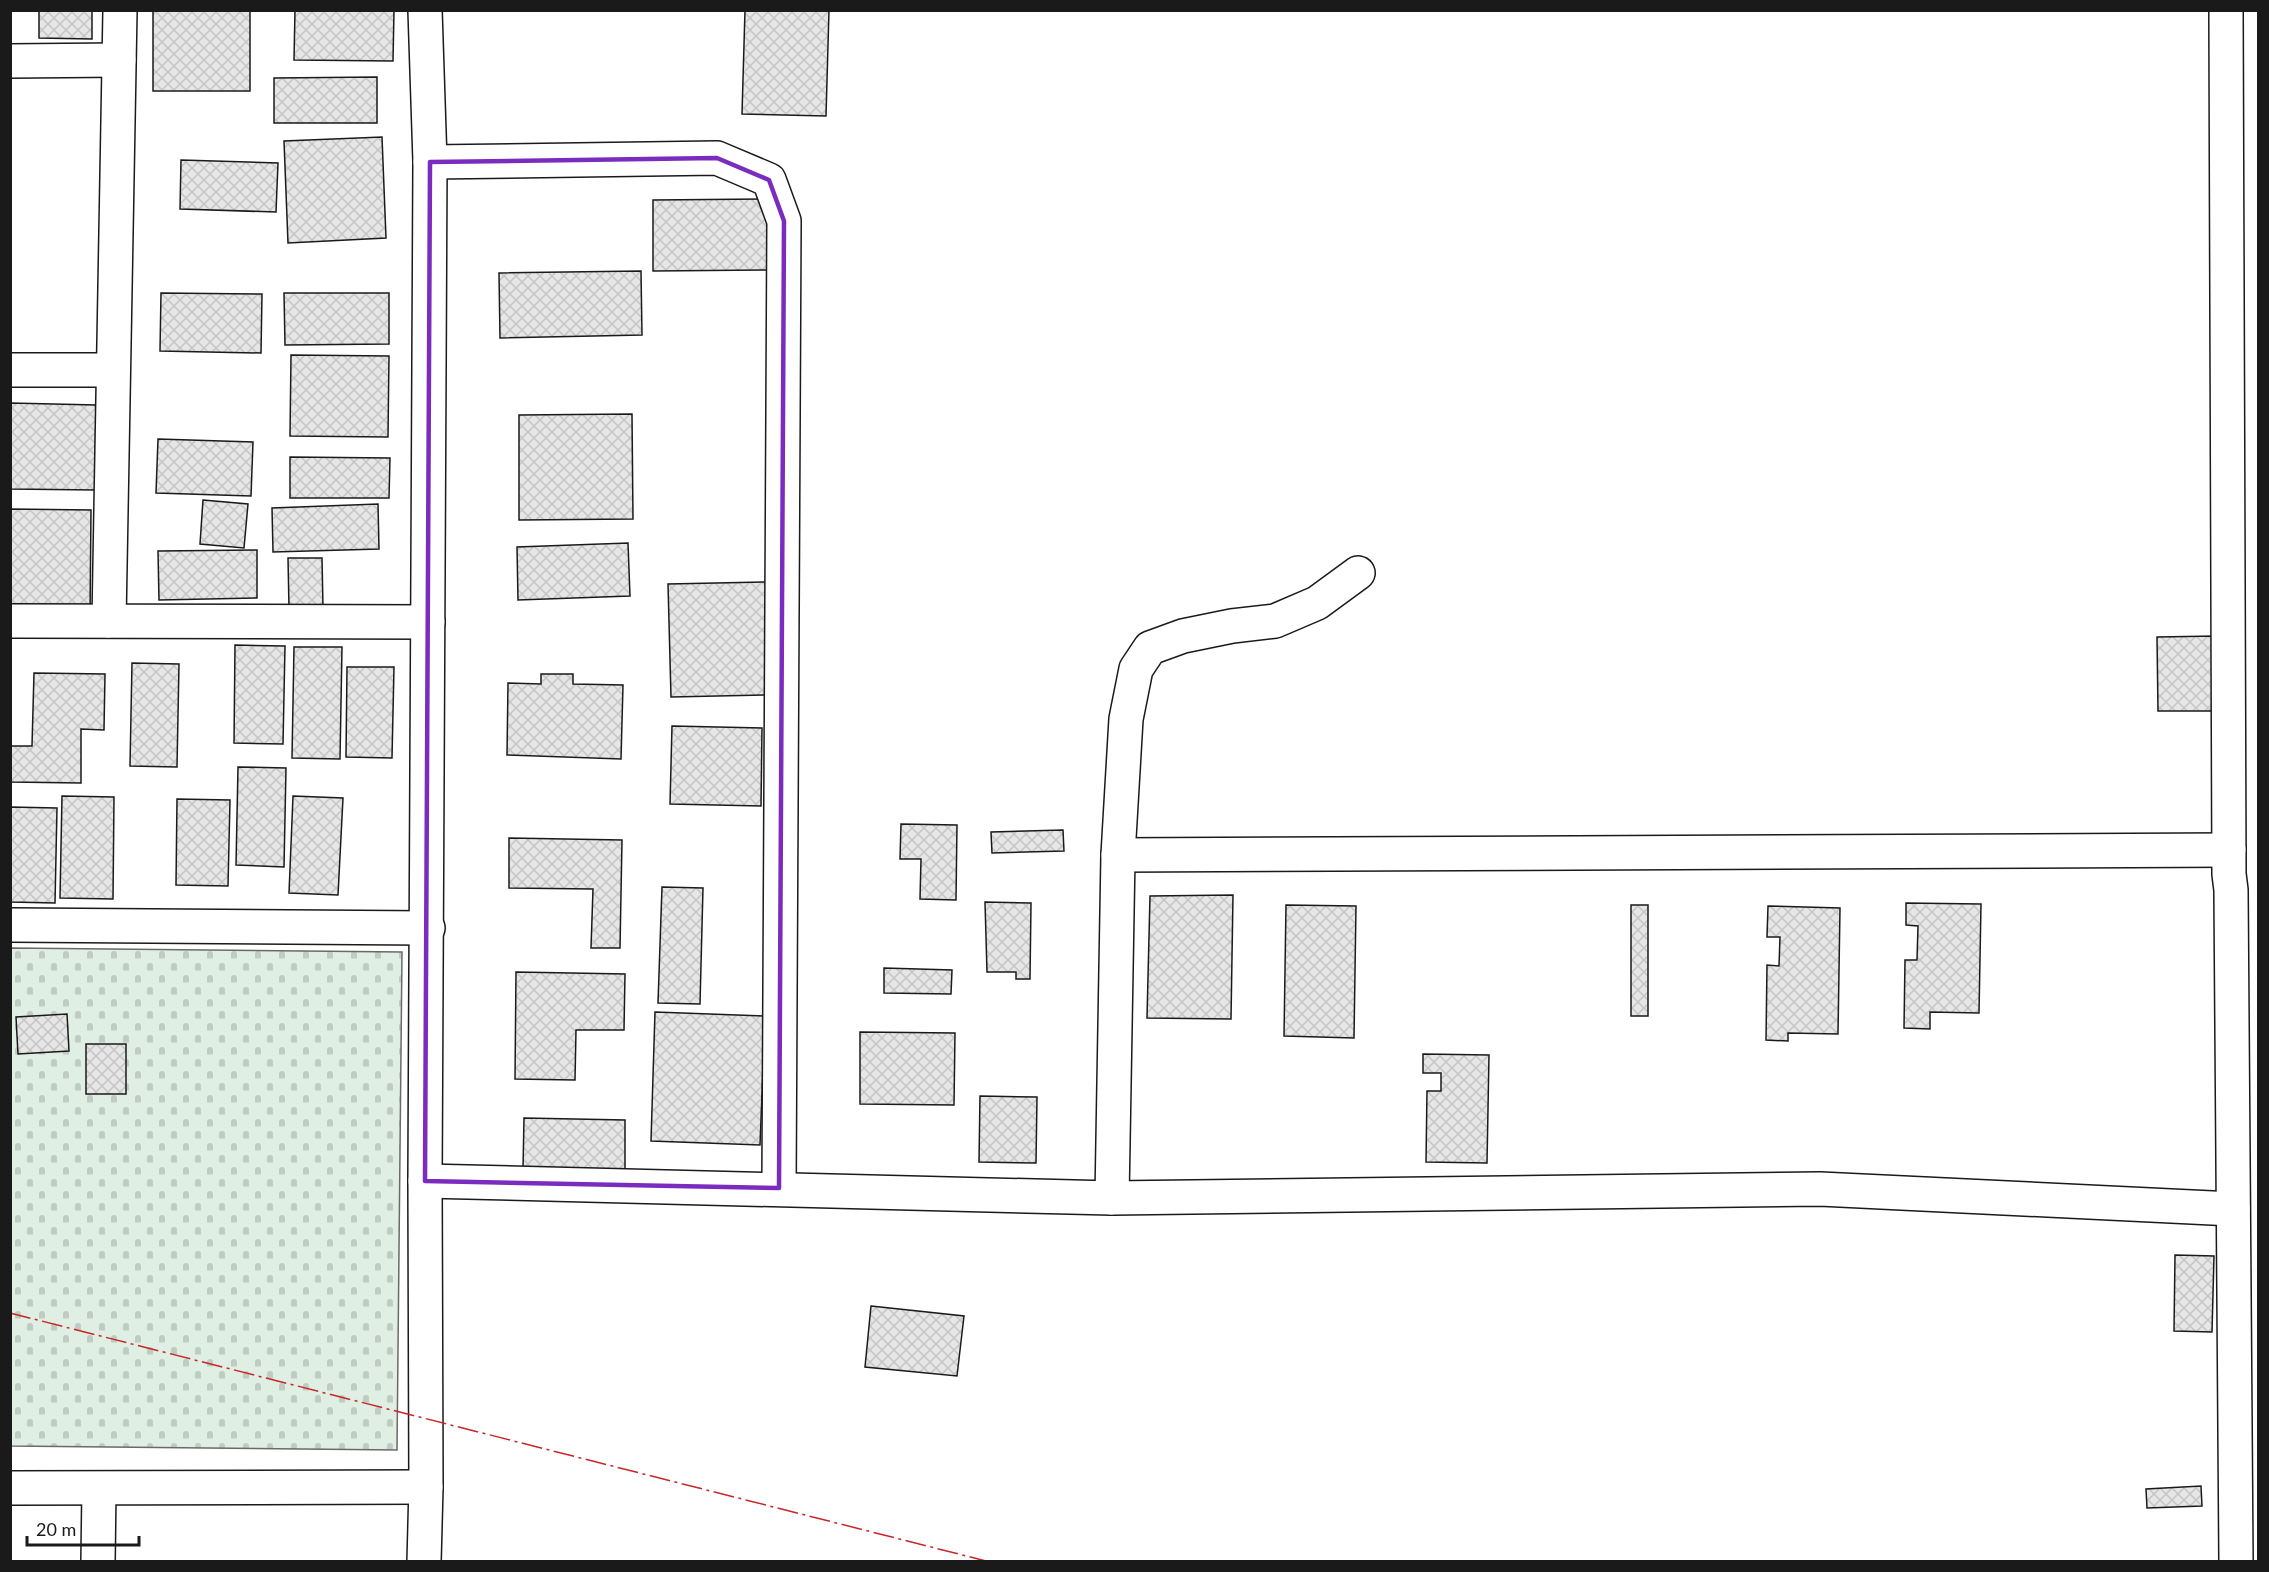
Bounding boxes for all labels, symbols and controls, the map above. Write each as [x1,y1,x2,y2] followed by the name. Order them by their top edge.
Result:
[27,1509,140,1547] scale bar
[36,1518,76,1540] text: 20 m

